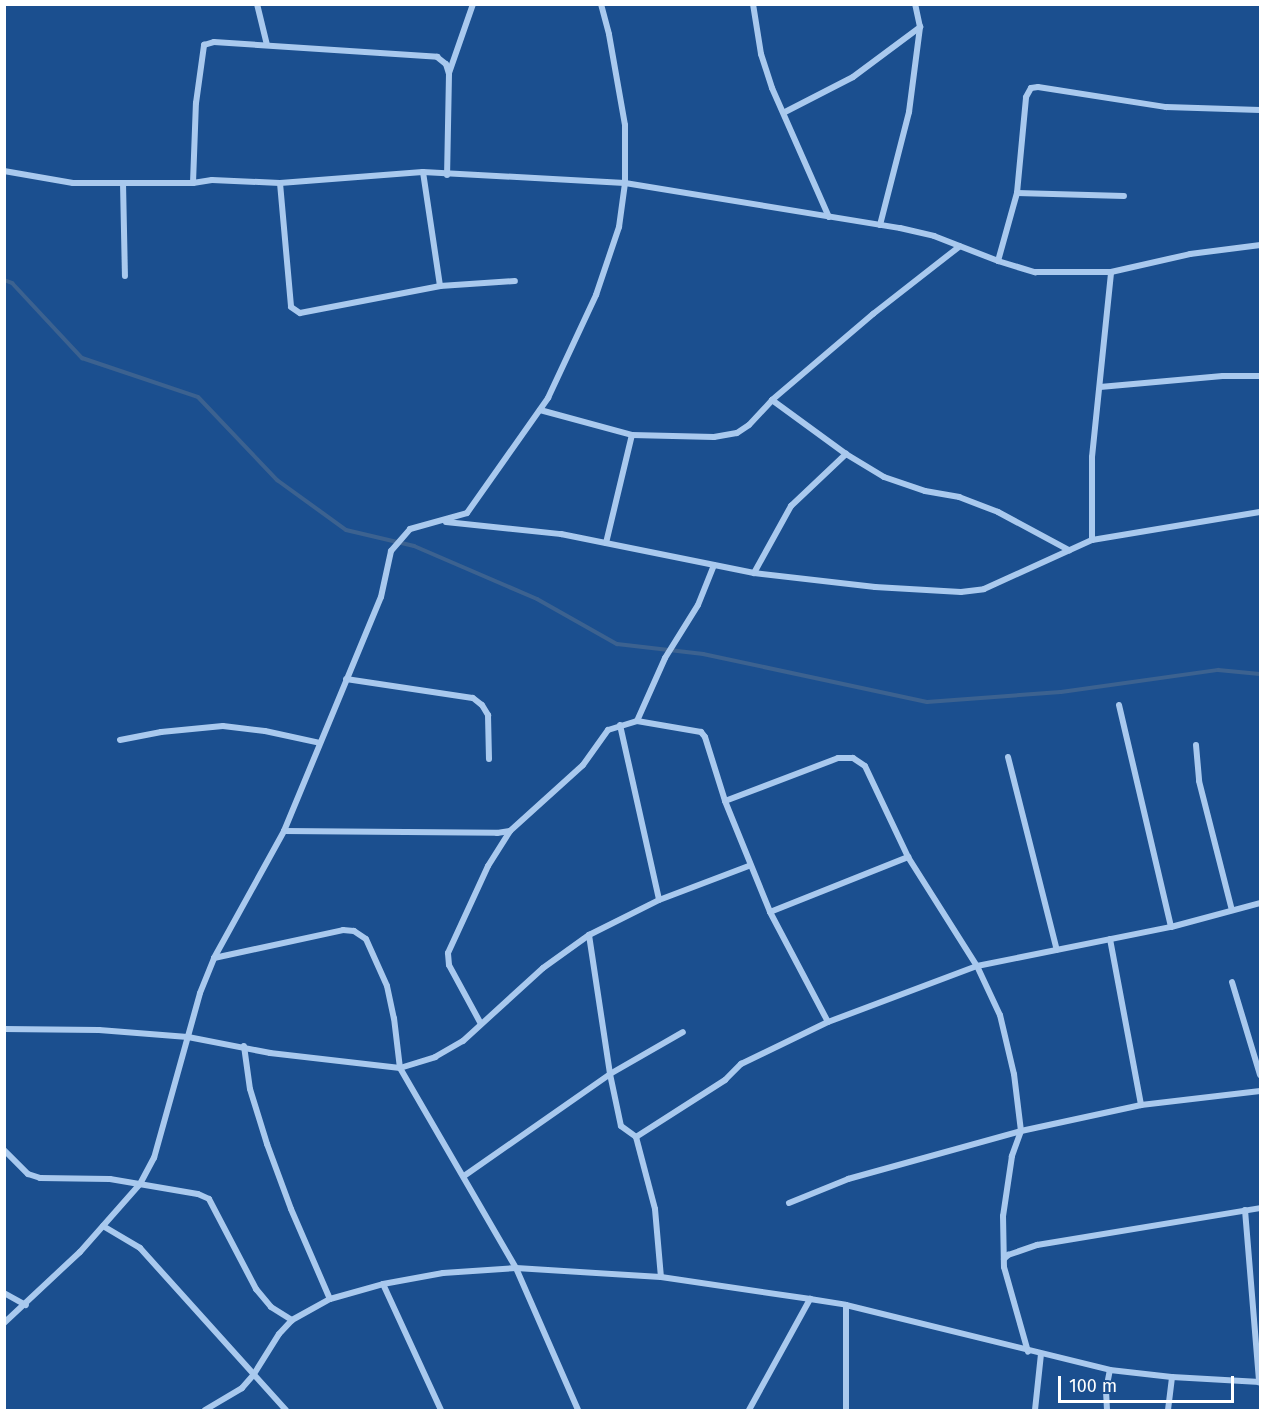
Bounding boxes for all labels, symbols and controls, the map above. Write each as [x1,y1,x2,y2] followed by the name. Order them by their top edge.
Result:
[1061,1364,1236,1402] scale bar
[1069,1375,1117,1397] text: 100 m

